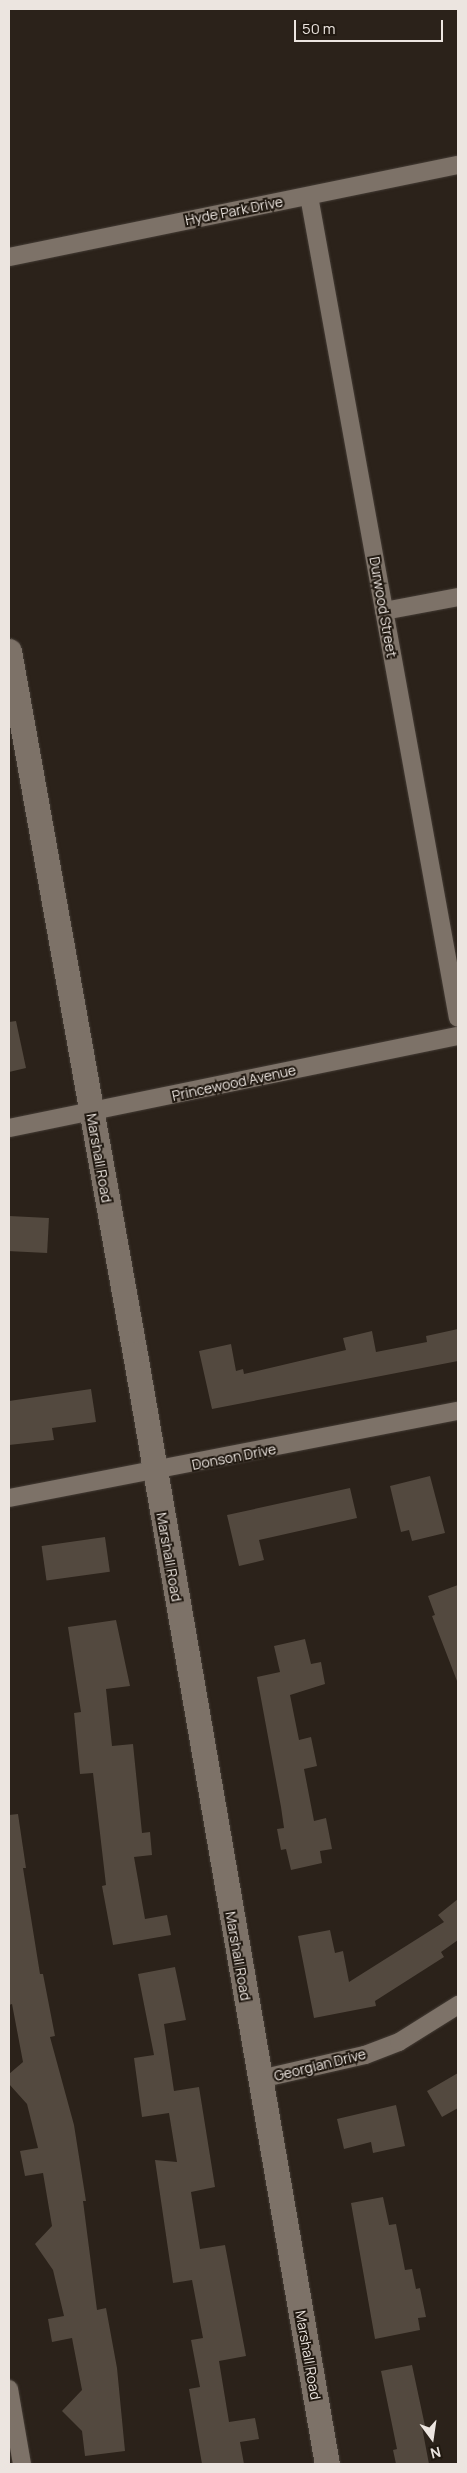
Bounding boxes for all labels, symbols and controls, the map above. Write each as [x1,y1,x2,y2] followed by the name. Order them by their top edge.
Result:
[297,10,446,42] scale bar
[302,18,336,39] text: 50 m
[184,193,284,229] street label: Hyde Park Drive
[366,555,400,659] street label: Durwood Street
[170,1062,298,1104] street label: Princewood Avenue
[83,1112,115,1204] street label: Marshall Road
[190,1441,278,1473] street label: Donson Drive
[153,1511,185,1603] street label: Marshall Road
[222,1910,254,2002] street label: Marshall Road
[272,2045,368,2085] street label: Georgian Drive
[292,2309,324,2401] street label: Marshall Road
[407,2413,457,2463] north arrow
[429,2443,443,2463] text: N

